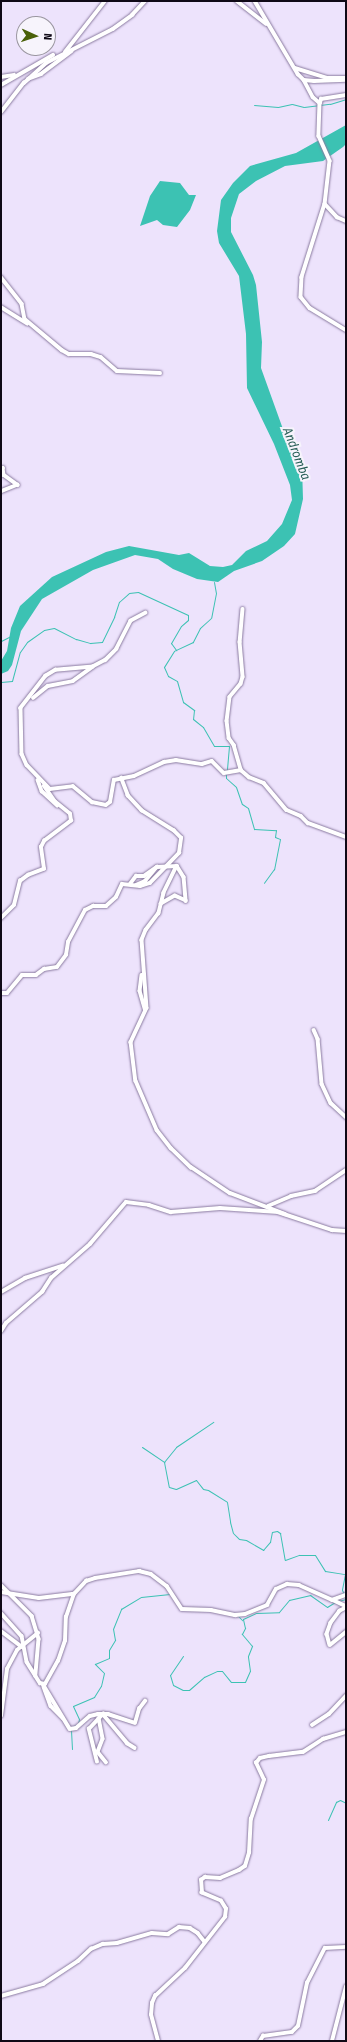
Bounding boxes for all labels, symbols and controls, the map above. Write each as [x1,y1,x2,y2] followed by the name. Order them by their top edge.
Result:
[16,16,56,56] north arrow
[41,33,54,40] text: N
[279,426,313,482] water label: Andromba

